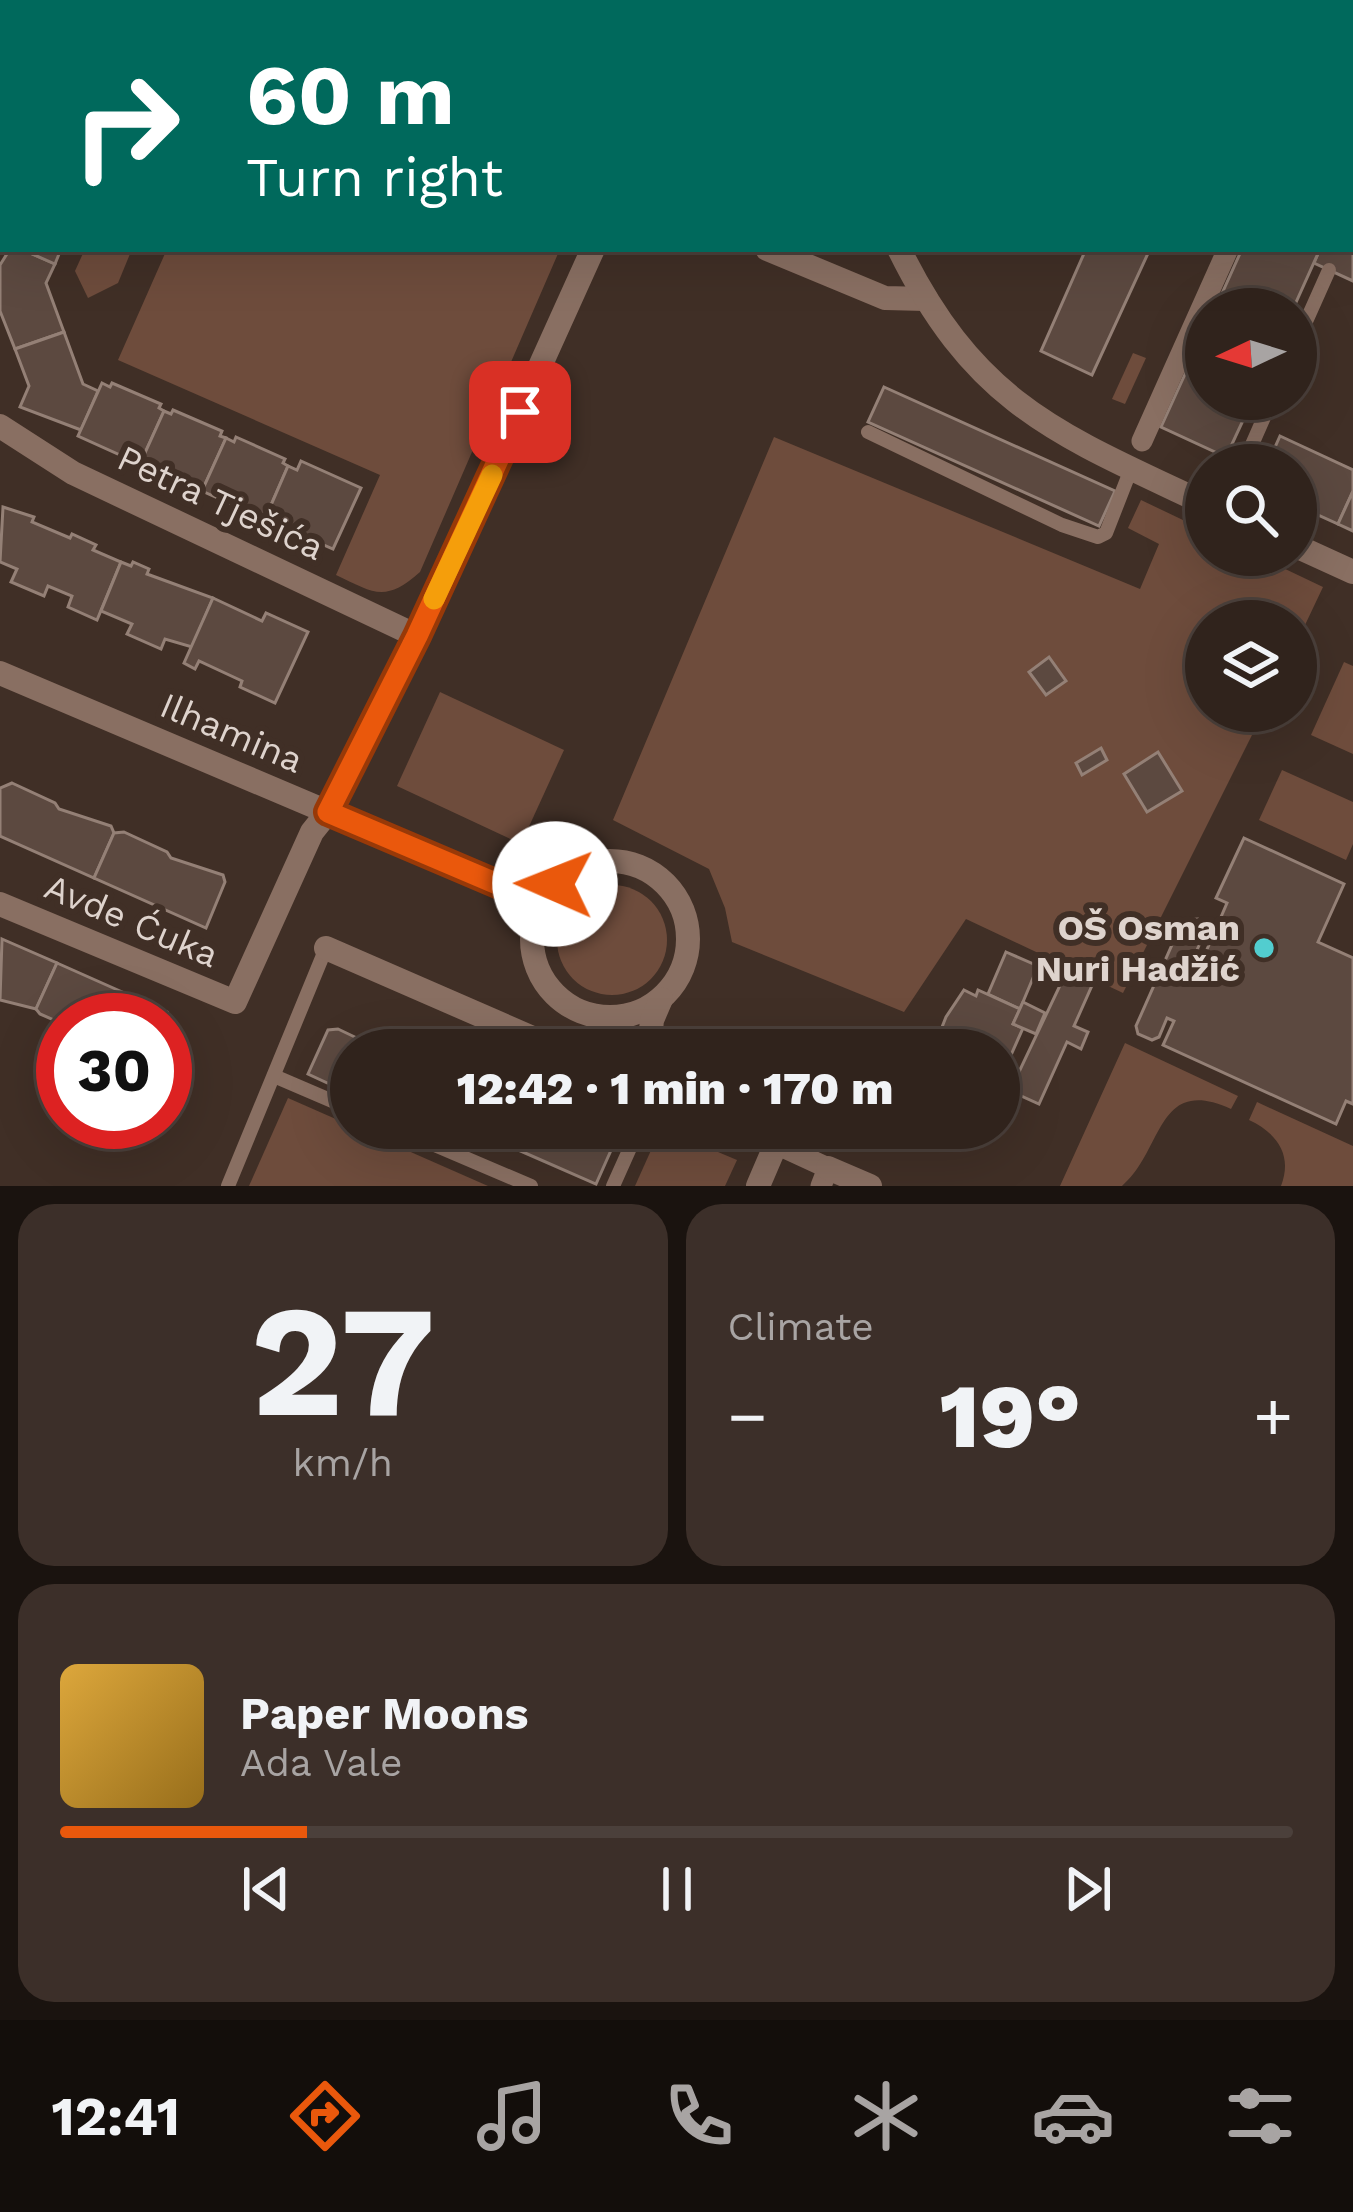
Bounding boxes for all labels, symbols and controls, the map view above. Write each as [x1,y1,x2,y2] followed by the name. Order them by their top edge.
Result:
[246,46,455,144] text: 60 m
[48,48,204,204] icon: right
[246,146,503,209] text: Turn right
[1185,288,1317,420] north arrow
[1185,288,1317,732] map controls
[469,361,571,463] pin
[487,379,553,445] icon: arrive
[111,437,330,569] street label: Petra Tješića
[1185,444,1317,576] button: search
[1185,600,1317,732] button: layers
[154,684,309,782] street label: Ilhamina
[492,821,618,947] position arrow
[39,866,225,976] street label: Avde Ćuka
[1036,907,1240,990] place label: OŠ Osman Nuri Hadžić
[1251,935,1277,961] marker: OŠ Osman Nuri Hadžić
[36,993,192,1149] speed limit sign: 30
[457,1062,893,1115] text: 12:42 · 1 min · 170 m
[250,1270,435,1453] text: 27
[728,1304,874,1349] text: Climate
[940,1363,1081,1469] text: 19°
[728,1378,767,1455] text: −
[1253,1378,1293,1455] text: +
[293,1440,393,1485] text: km/h
[240,1687,529,1740] text: Paper Moons
[240,1740,402,1785] text: Ada Vale
[233,1856,299,1922] icon: previous
[644,1856,710,1922] icon: pause
[1055,1856,1121,1922] icon: next
[283,2074,367,2158] icon: directions
[470,2074,554,2158] icon: music
[657,2074,741,2158] icon: phone
[844,2074,928,2158] icon: climate
[1031,2074,1115,2158] icon: car
[1218,2074,1302,2158] icon: filters
[51,2085,180,2148] text: 12:41

